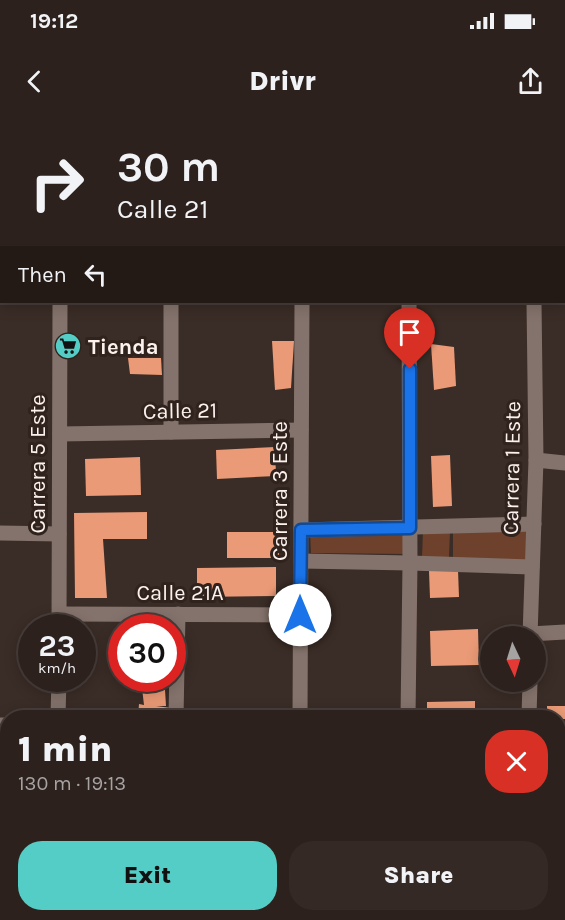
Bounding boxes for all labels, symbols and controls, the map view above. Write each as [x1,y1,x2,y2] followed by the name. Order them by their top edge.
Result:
[30,8,78,34] text: 19:12
[18,65,51,98] icon: back
[249,65,316,97] text: Drivr
[514,65,547,98] icon: share
[117,142,220,192] text: 30 m
[18,144,96,222] icon: right
[117,193,208,225] text: Calle 21
[79,258,112,291] icon: left
[18,262,67,288] text: Then
[384,307,435,369] pin
[393,316,426,349] icon: arrive
[53,331,83,361] supermarket icon: Tienda
[88,334,159,360] place label: Tienda
[25,394,51,534] street label: Carrera 5 Este
[143,397,217,425] street label: Calle 21
[498,401,526,535] street label: Carrera 1 Este
[267,421,293,561] street label: Carrera 3 Este
[136,580,224,606] street label: Calle 21A
[268,583,332,647] position arrow
[108,614,186,692] speed limit sign: 30
[480,626,546,692] north arrow
[480,626,546,692] map controls
[39,628,75,664] text: 23
[38,659,76,677] text: km/h
[18,728,112,770] text: 1 min
[485,730,548,793] button: close
[18,772,126,795] text: 130 m · 19:13
[18,841,277,910] button: Exit
[289,841,548,910] button: Share

